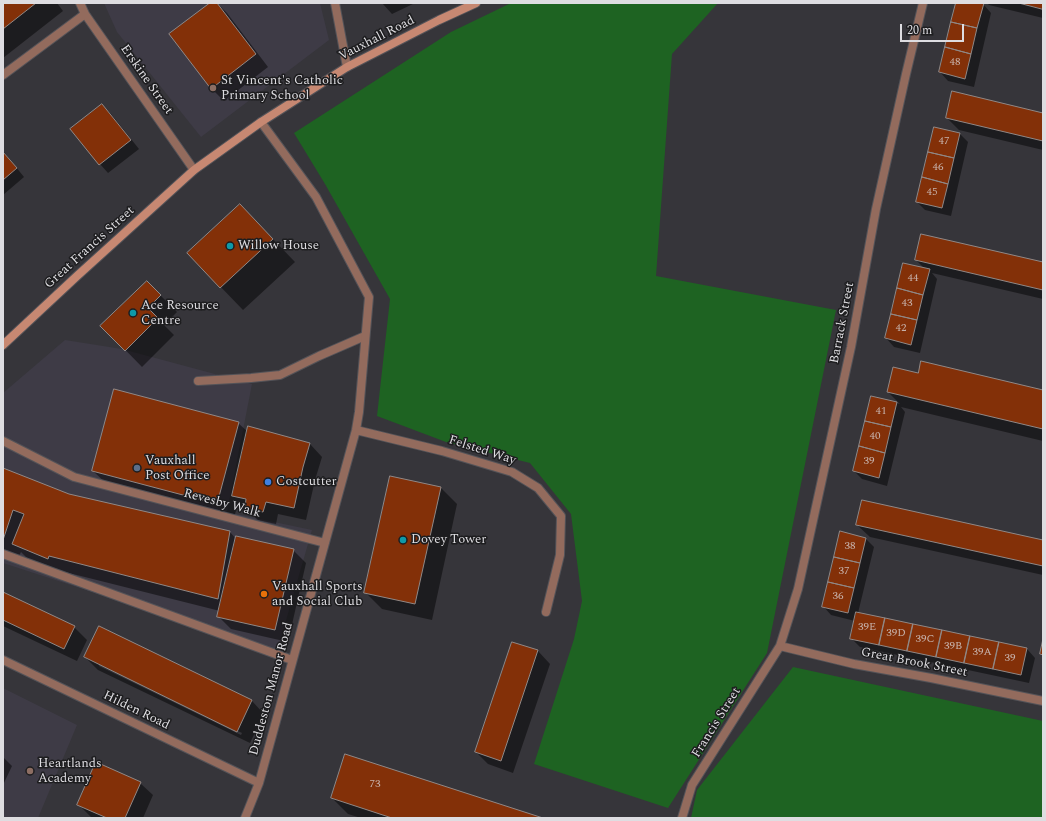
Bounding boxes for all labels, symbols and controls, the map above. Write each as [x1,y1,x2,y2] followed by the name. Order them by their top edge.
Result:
[336,13,418,65] street label: Vauxhall Road
[902,16,966,42] scale bar
[907,21,932,40] text: 20 m
[116,42,176,118] street label: Erskine Street
[950,56,960,70] house number: 48
[221,73,343,104] place label: St Vincent's Catholic Primary School
[208,83,218,93] marker: St Vincent's Catholic Primary School
[939,135,949,149] house number: 47
[933,161,943,175] house number: 46
[927,186,937,200] house number: 45
[42,203,138,293] street label: Great Francis Street
[238,238,319,254] place label: Willow House
[225,241,235,251] marker: Willow House
[908,272,918,286] house number: 44
[827,281,859,365] street label: Barrack Street
[902,297,912,311] house number: 43
[141,298,219,329] place label: Ace Resource Centre
[128,308,138,318] marker: Ace Resource Centre
[896,322,906,336] house number: 42
[876,405,886,419] house number: 41
[870,430,880,444] house number: 40
[446,433,518,469] street label: Felsted Way
[145,453,209,484] place label: Vauxhall Post Office
[864,455,874,469] house number: 39
[132,463,142,473] marker: Vauxhall Post Office
[276,474,337,490] place label: Costcutter
[263,477,273,487] marker: Costcutter
[182,486,262,522] street label: Revesby Walk
[411,532,486,548] place label: Dovey Tower
[398,535,408,545] marker: Dovey Tower
[845,540,855,554] house number: 38
[839,565,849,579] house number: 37
[272,579,362,610] place label: Vauxhall Sports and Social Club
[259,589,269,599] marker: Vauxhall Sports and Social Club
[833,590,843,604] house number: 36
[247,621,297,757] street label: Duddeston Manor Road
[858,621,876,635] house number: 39E
[886,627,906,641] house number: 39D
[916,633,934,647] house number: 39C
[944,640,962,654] house number: 39B
[859,645,969,681] street label: Great Brook Street
[972,646,992,660] house number: 39A
[1005,652,1015,666] house number: 39
[689,685,745,761] street label: Francis Street
[100,688,172,734] street label: Hilden Road
[38,756,102,787] place label: Heartlands Academy
[25,766,35,776] marker: Heartlands Academy
[370,778,380,792] house number: 73

